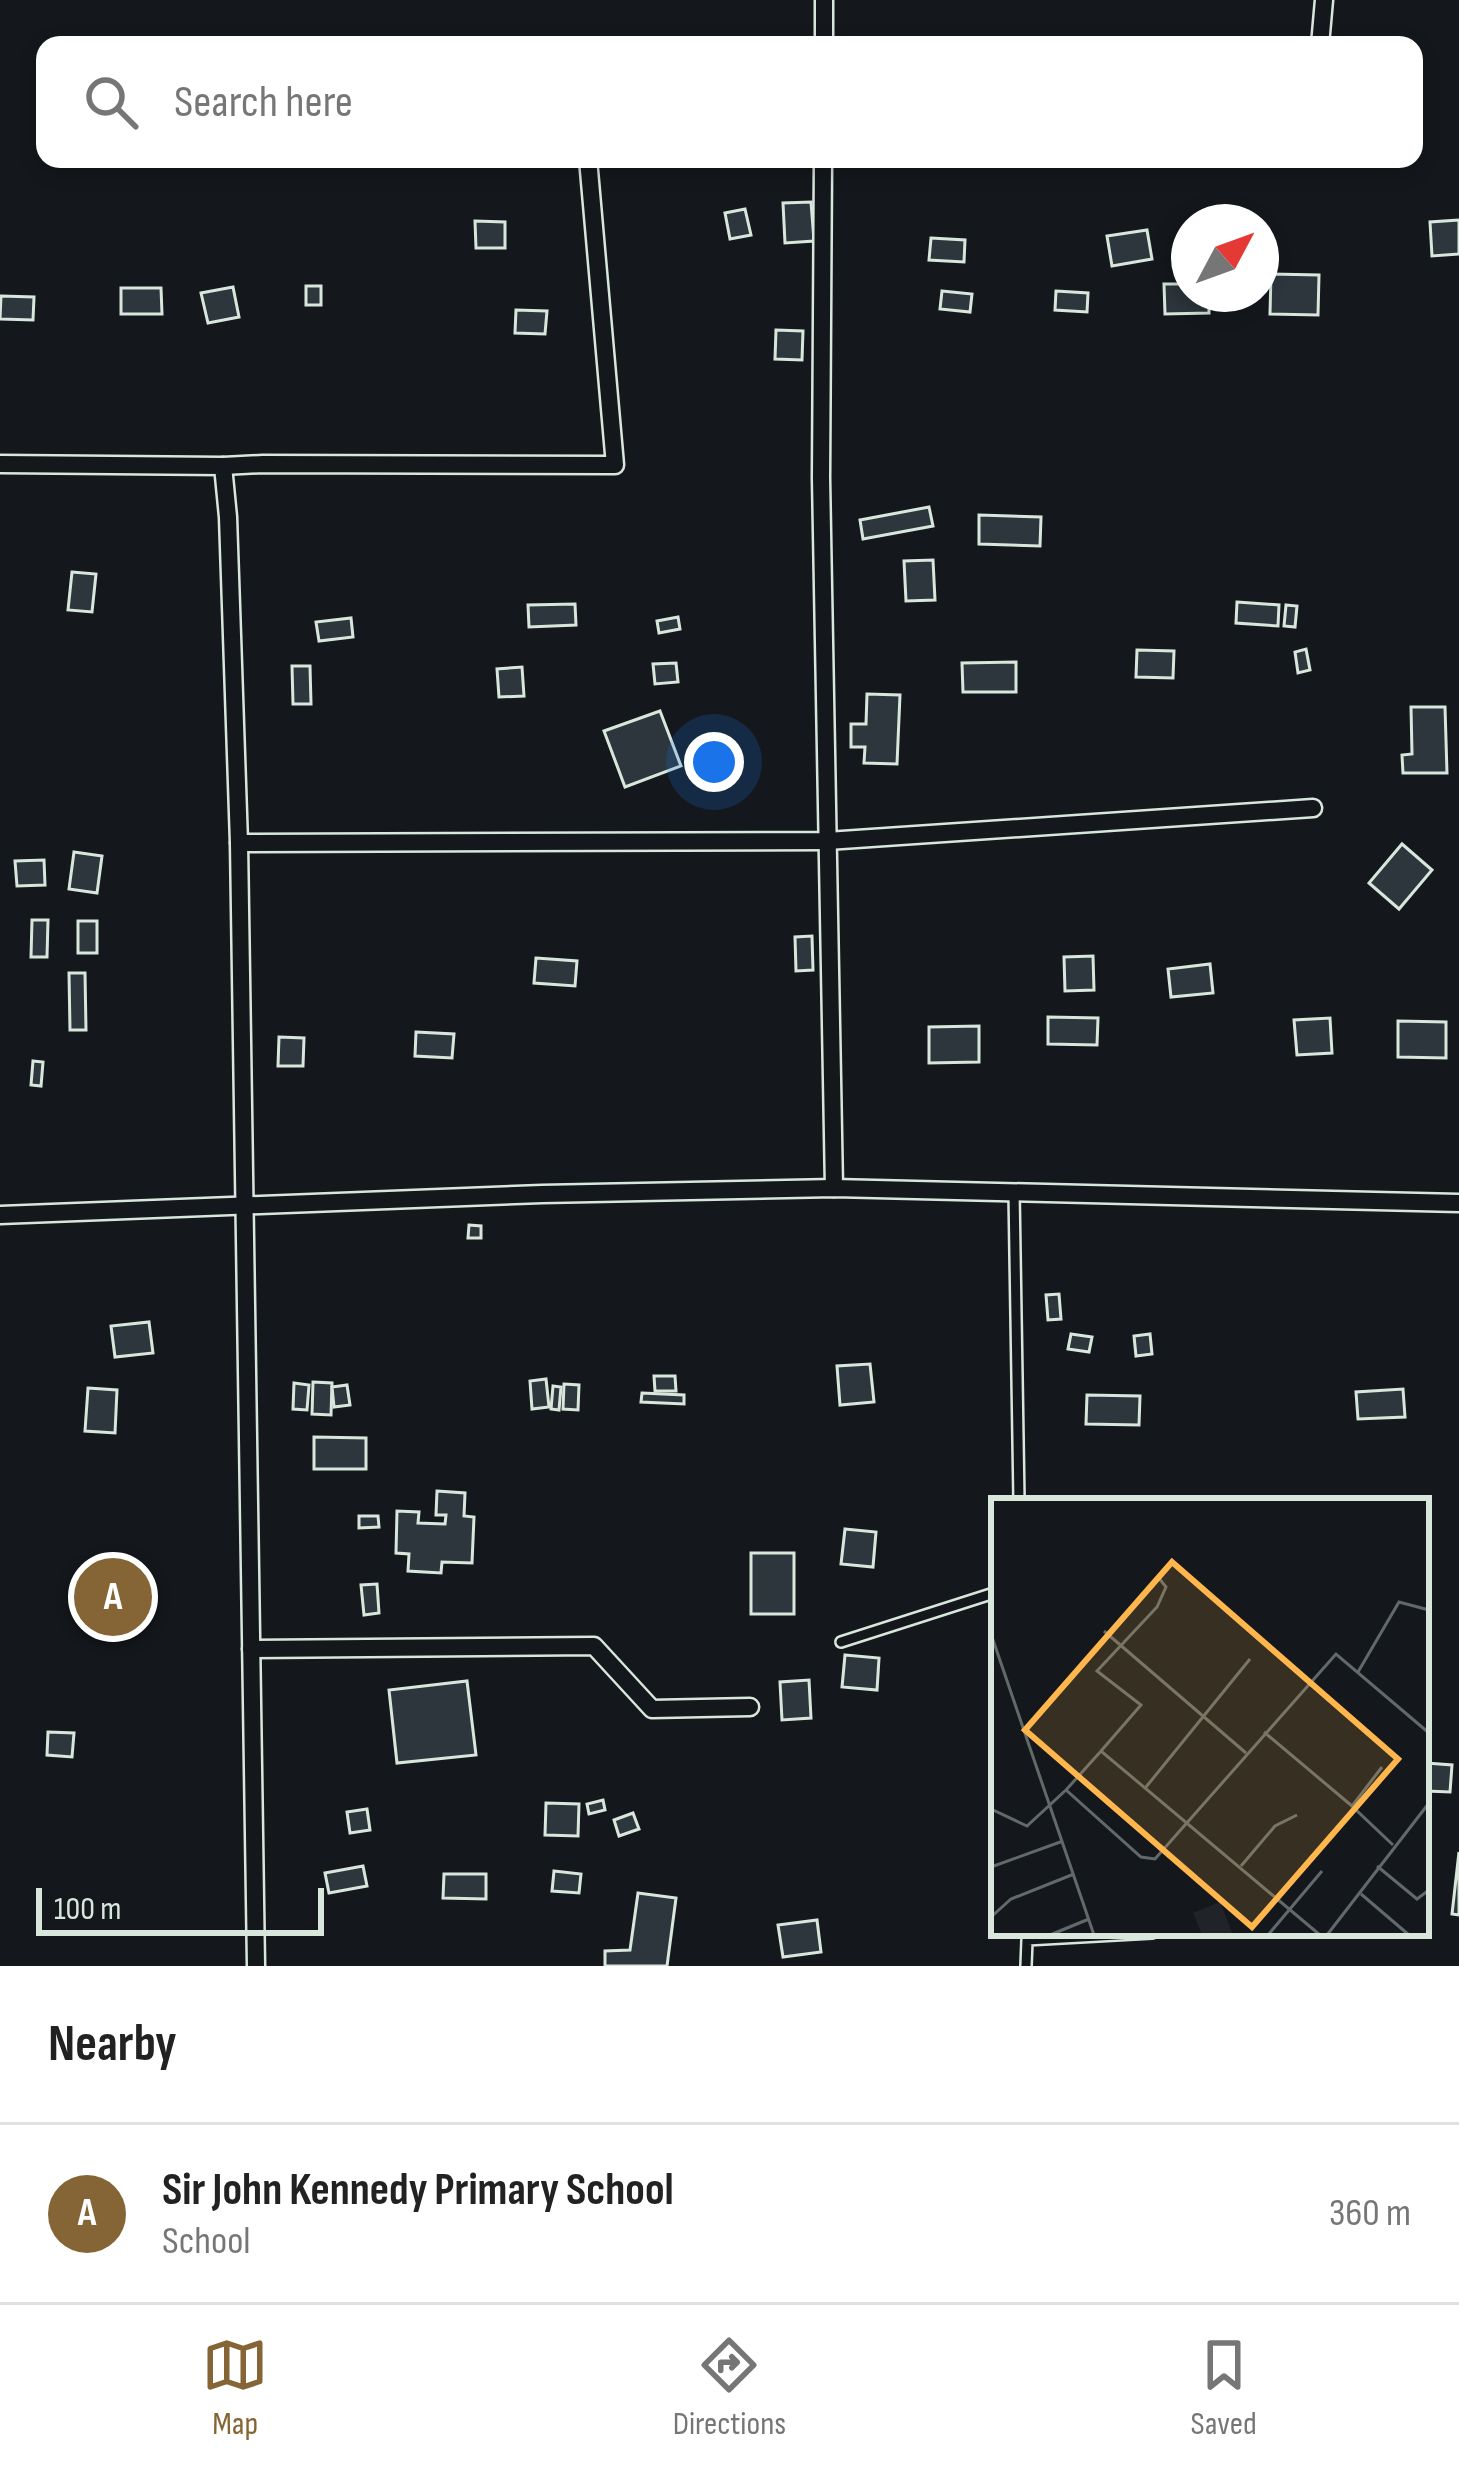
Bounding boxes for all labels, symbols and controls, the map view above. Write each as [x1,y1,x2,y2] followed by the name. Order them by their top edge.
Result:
[36,36,1423,168] search box
[78,69,144,135] icon: search
[174,75,353,130] text: Search here
[1171,204,1279,312] north arrow
[684,732,744,792] your location
[991,1498,1429,1936] inset map
[74,1552,152,1642] pin: A
[36,1882,324,1935] scale bar
[54,1889,121,1929] text: 100 m
[48,2014,177,2075] text: Nearby
[162,2163,674,2218] text: Sir John Kennedy Primary School
[78,2190,96,2237] text: A
[1329,2190,1411,2237] text: 360 m
[162,2218,251,2265] text: School
[202,2332,268,2444] tab: Map
[673,2332,786,2444] tab: Directions
[1191,2332,1257,2444] tab: Saved

